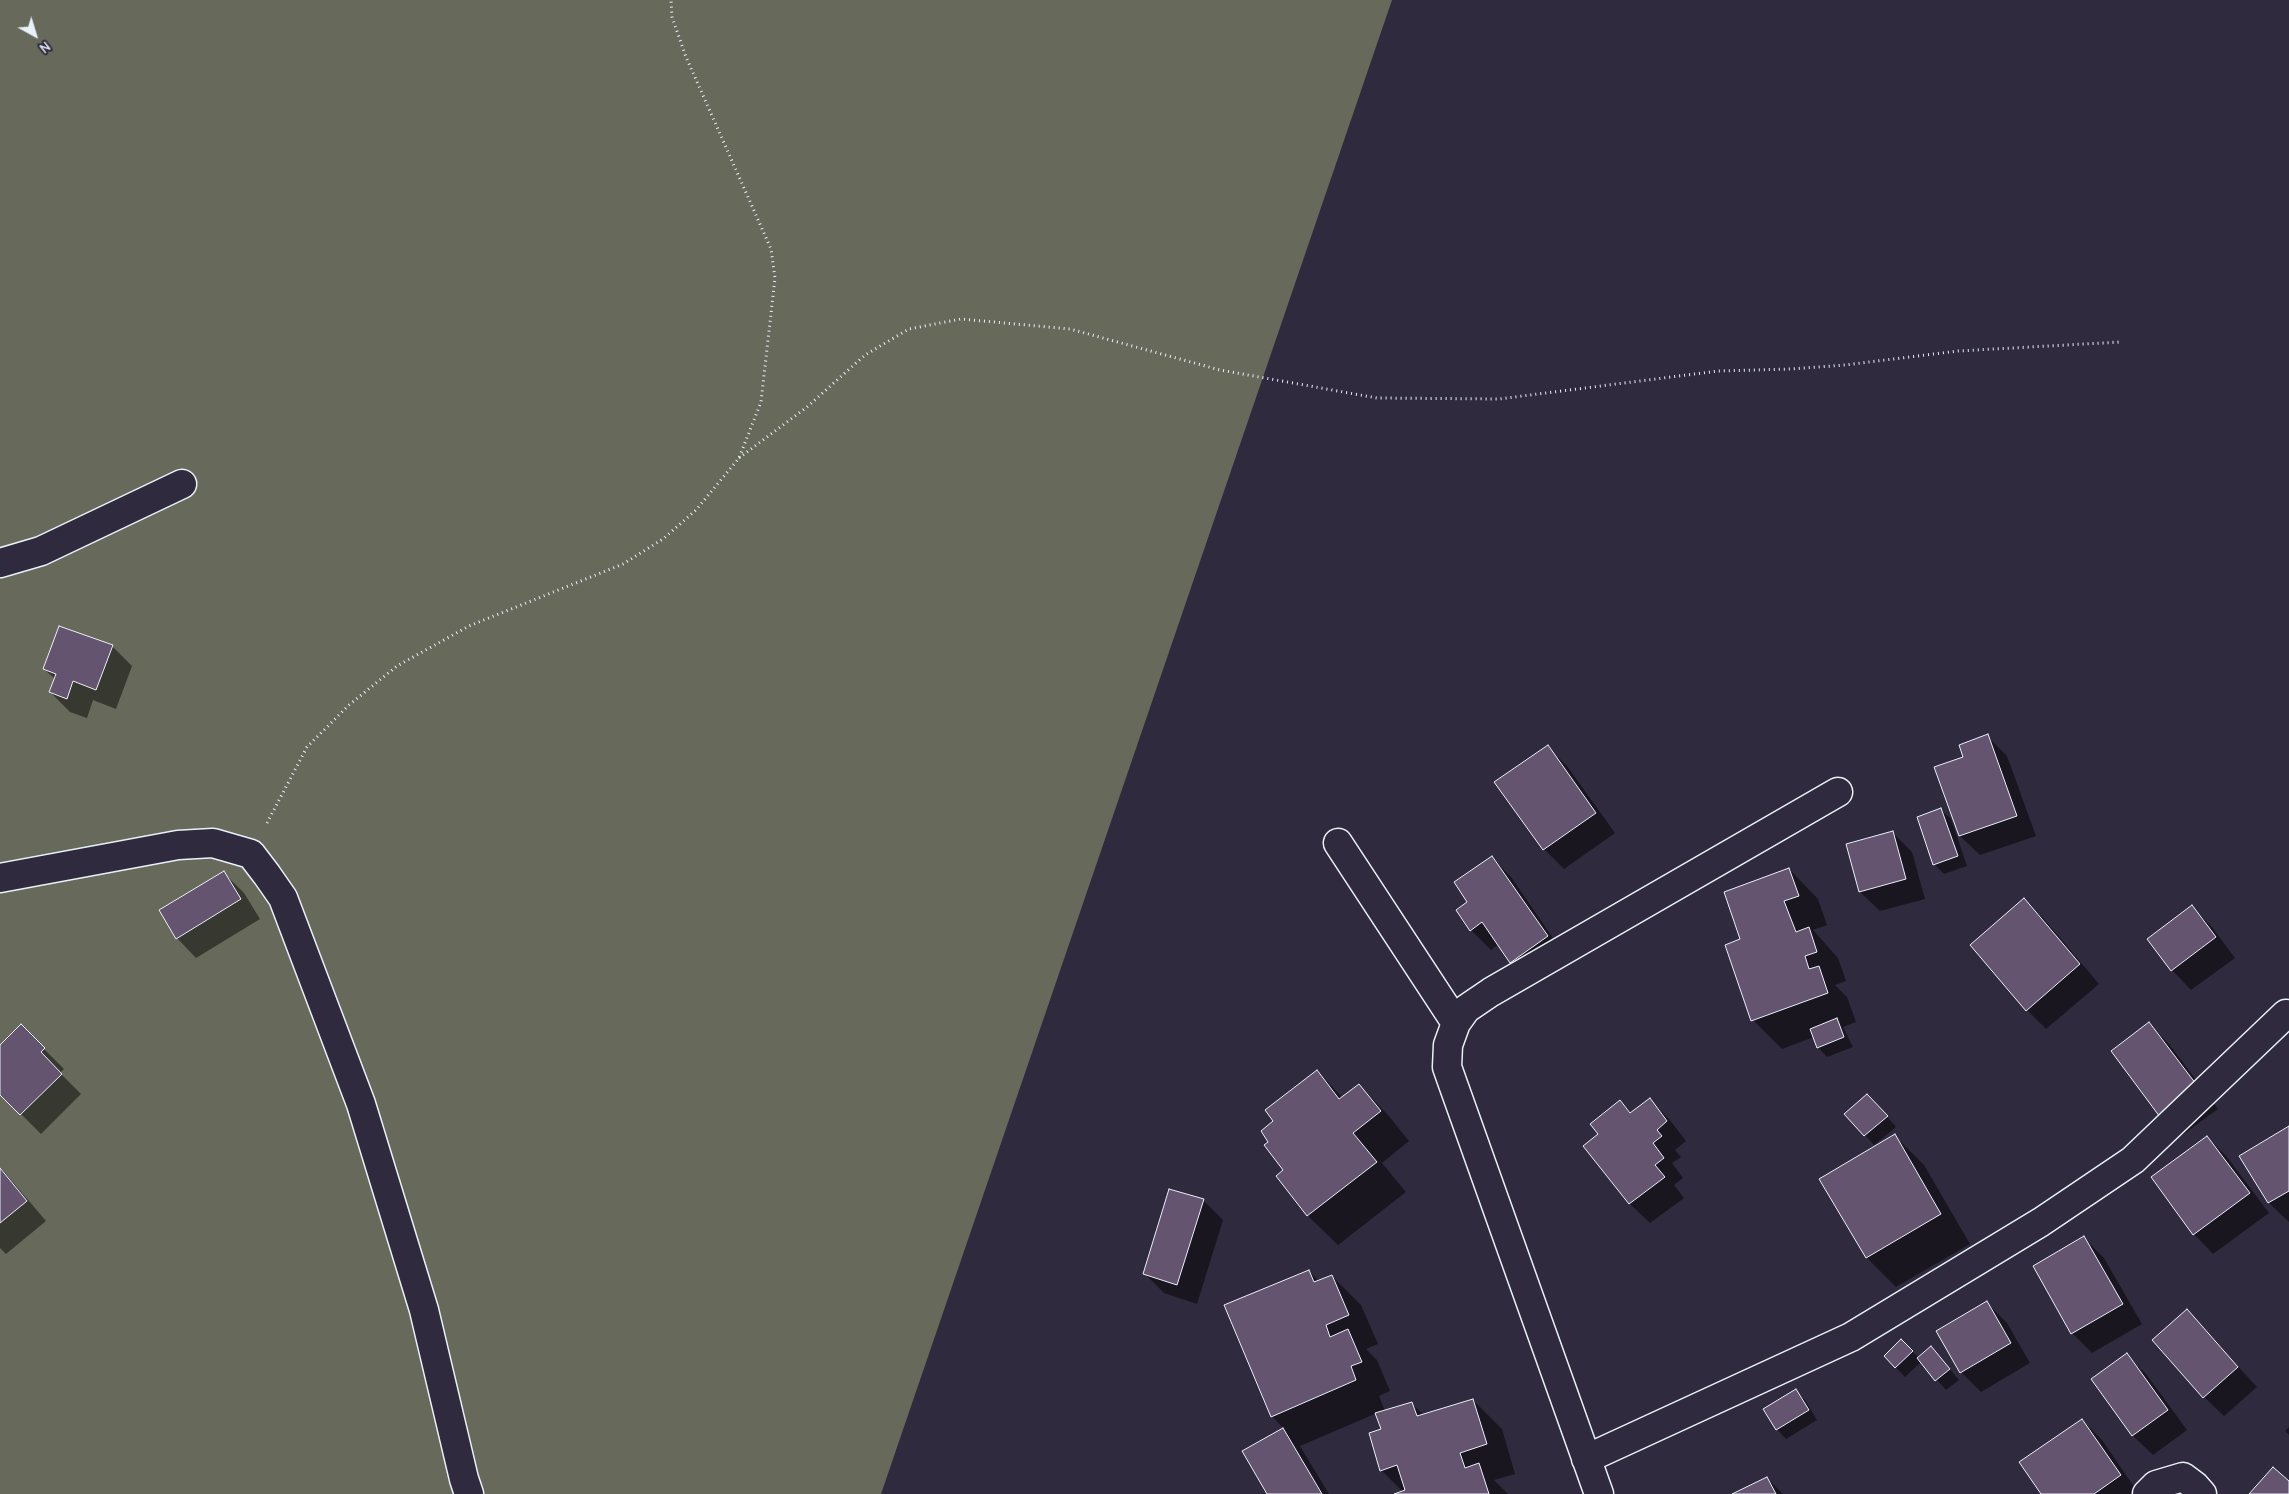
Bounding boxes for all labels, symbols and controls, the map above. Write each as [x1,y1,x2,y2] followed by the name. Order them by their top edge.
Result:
[10,10,60,60] north arrow
[36,38,54,57] text: N

